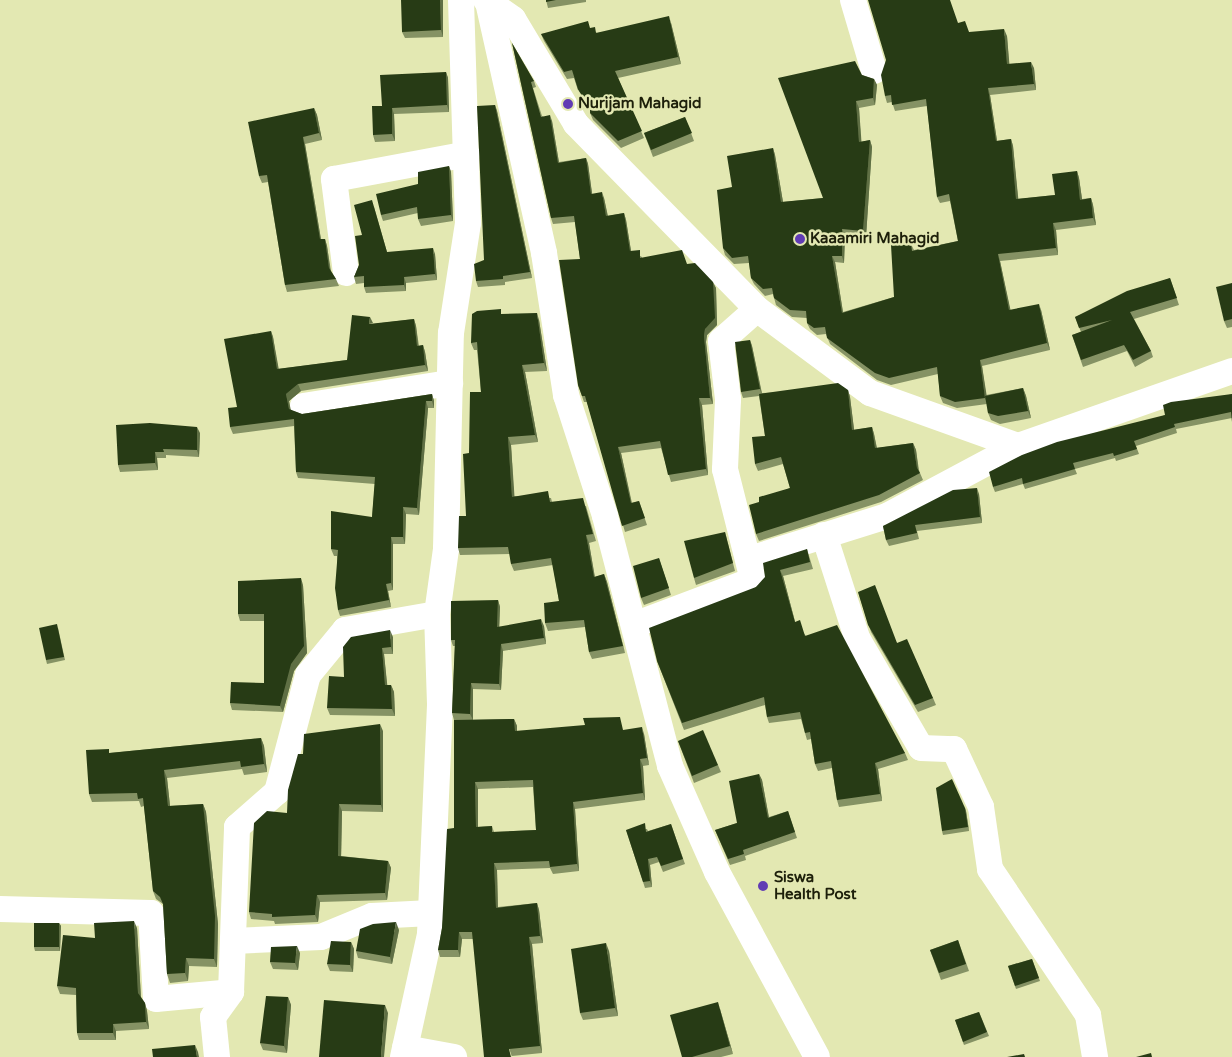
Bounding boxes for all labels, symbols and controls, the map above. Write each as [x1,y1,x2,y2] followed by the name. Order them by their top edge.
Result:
[578,95,702,113] place label: Nurijam Mahagid
[562,98,574,110] marker: Nurijam Mahagid
[810,230,939,248] place label: Kaaamiri Mahagid
[794,233,806,245] marker: Kaaamiri Mahagid
[774,868,856,903] place label: Siswa Health Post
[756,879,770,893] marker: Siswa Health Post

